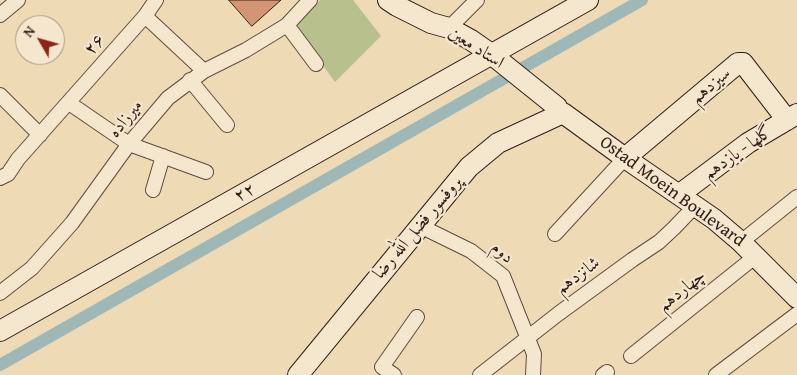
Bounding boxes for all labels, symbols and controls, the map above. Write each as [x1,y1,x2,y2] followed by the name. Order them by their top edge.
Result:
[15,15,65,65] north arrow
[18,22,40,41] text: N
[444,22,508,74] street label: استاد معین
[80,30,110,60] street label: ۲۶
[687,63,735,109] street label: سیزدهم
[104,96,148,142] street label: میرزاده
[699,121,777,185] street label: گلها - یازدهم
[595,132,749,252] street label: Ostad Moein Boulevard
[369,172,467,284] street label: پروفسور فضل الله رضا
[231,178,259,208] street label: ۲۲
[486,237,518,269] street label: دوم
[552,253,604,299] street label: شانزدهم
[654,265,710,317] street label: چهاردهم

